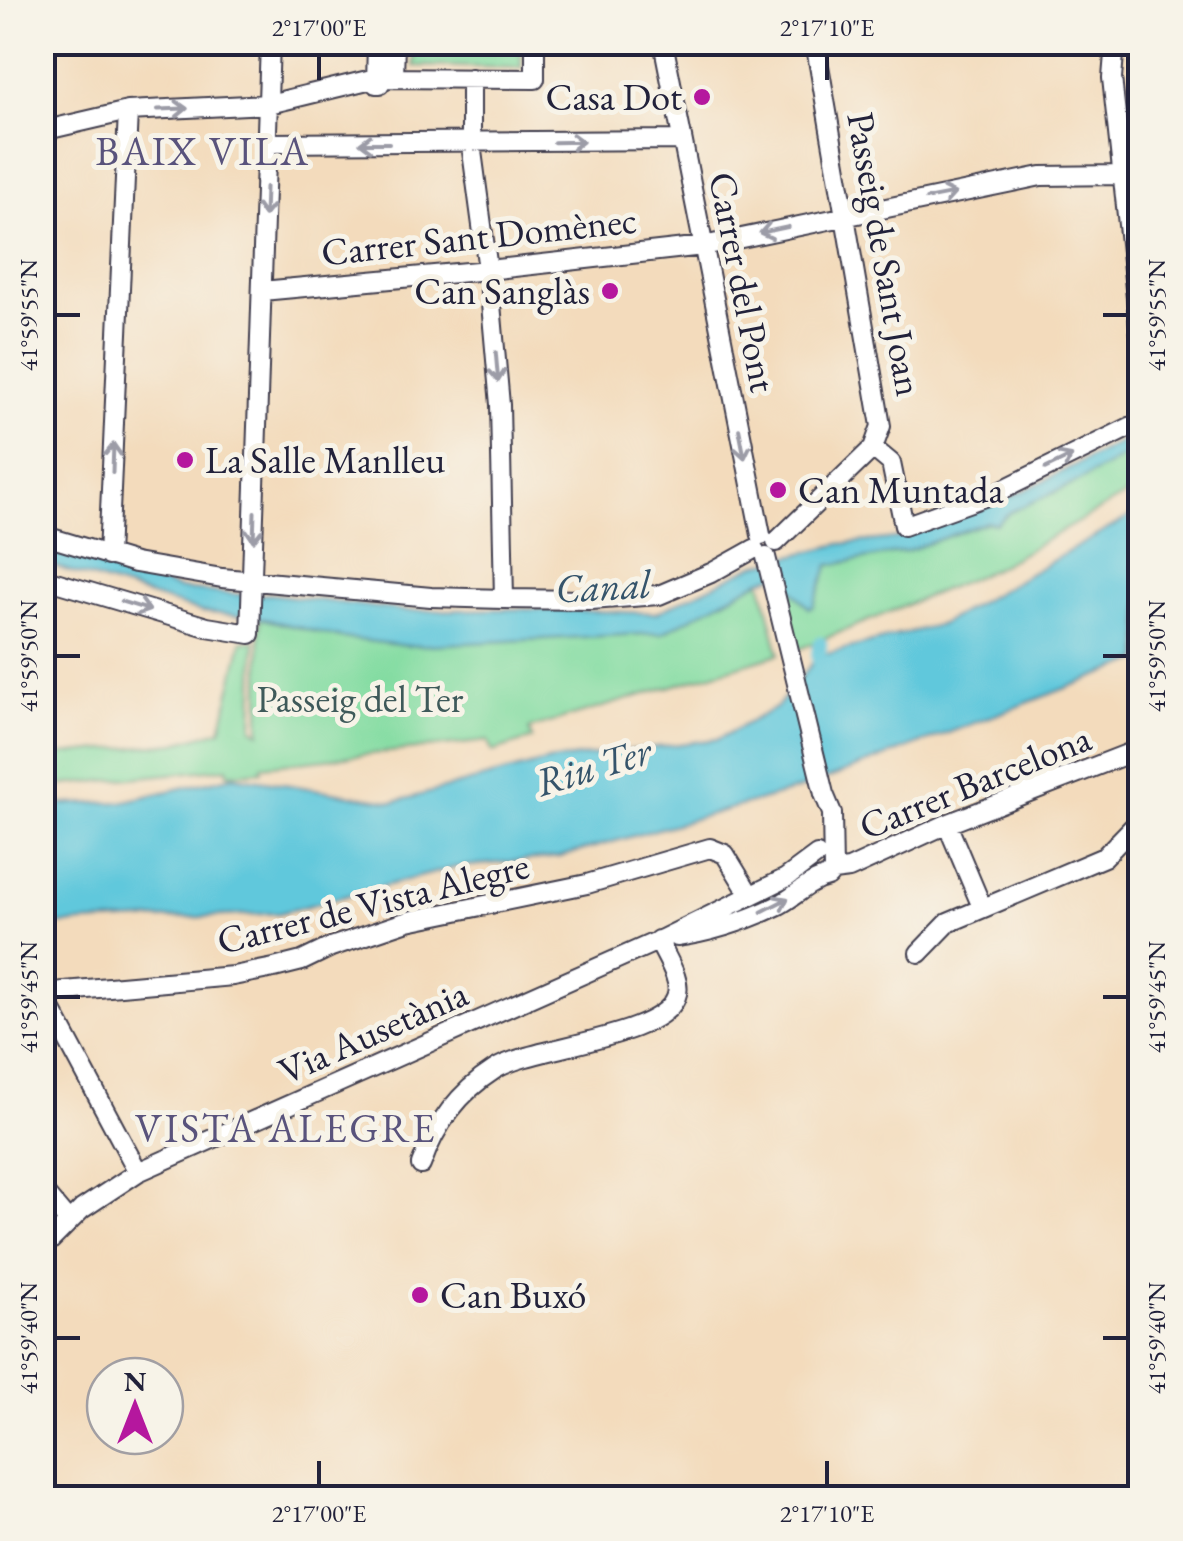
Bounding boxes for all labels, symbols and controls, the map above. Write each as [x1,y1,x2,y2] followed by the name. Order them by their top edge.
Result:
[272,11,366,43] text: 2°17'00"E
[780,11,874,43] text: 2°17'10"E
[545,72,682,121] place label: Casa Dot
[691,86,713,108] marker: Casa Dot
[156,99,188,118] one-way arrow
[836,108,935,400] street label: Passeig de Sant Joan
[95,125,311,177] district label: BAIX VILA
[552,132,584,152] one-way arrow
[358,134,390,152] one-way arrow
[698,168,789,396] street label: Carrer del Pont
[255,185,274,217] one-way arrow
[924,186,956,205] one-way arrow
[319,195,639,276] street label: Carrer Sant Domènec
[759,222,791,241] one-way arrow
[12,259,44,371] text: 41°59'55"N
[1140,259,1172,371] text: 41°59'55"N
[414,266,590,315] place label: Can Sanglàs
[599,280,621,302] marker: Can Sanglàs
[487,351,506,383] one-way arrow
[733,428,752,460] one-way arrow
[205,435,445,484] place label: La Salle Manlleu
[103,443,122,475] one-way arrow
[174,449,196,471] marker: La Salle Manlleu
[1043,452,1073,471] one-way arrow
[798,465,1004,514] place label: Can Muntada
[767,479,789,501] marker: Can Muntada
[245,510,264,542] one-way arrow
[554,557,654,614] water label: Canal
[120,598,151,616] one-way arrow
[12,600,44,712] text: 41°59'50"N
[1140,600,1172,712] text: 41°59'50"N
[257,674,464,723] park label: Passeig del Ter
[852,713,1099,850] street label: Carrer Barcelona
[529,723,659,808] water label: Riu Ter
[212,840,534,965] street label: Carrer de Vista Alegre
[759,895,789,914] one-way arrow
[12,941,44,1053] text: 41°59'45"N
[1140,941,1172,1053] text: 41°59'45"N
[271,968,476,1095] street label: Via Ausetània
[135,1102,437,1154] district label: VISTA ALEGRE
[440,1270,586,1319] place label: Can Buxó
[12,1282,44,1394] text: 41°59'40"N
[1140,1282,1172,1394] text: 41°59'40"N
[409,1284,431,1306] marker: Can Buxó
[85,1356,185,1456] north arrow
[124,1363,147,1399] text: N
[272,1497,366,1529] text: 2°17'00"E
[780,1497,874,1529] text: 2°17'10"E

